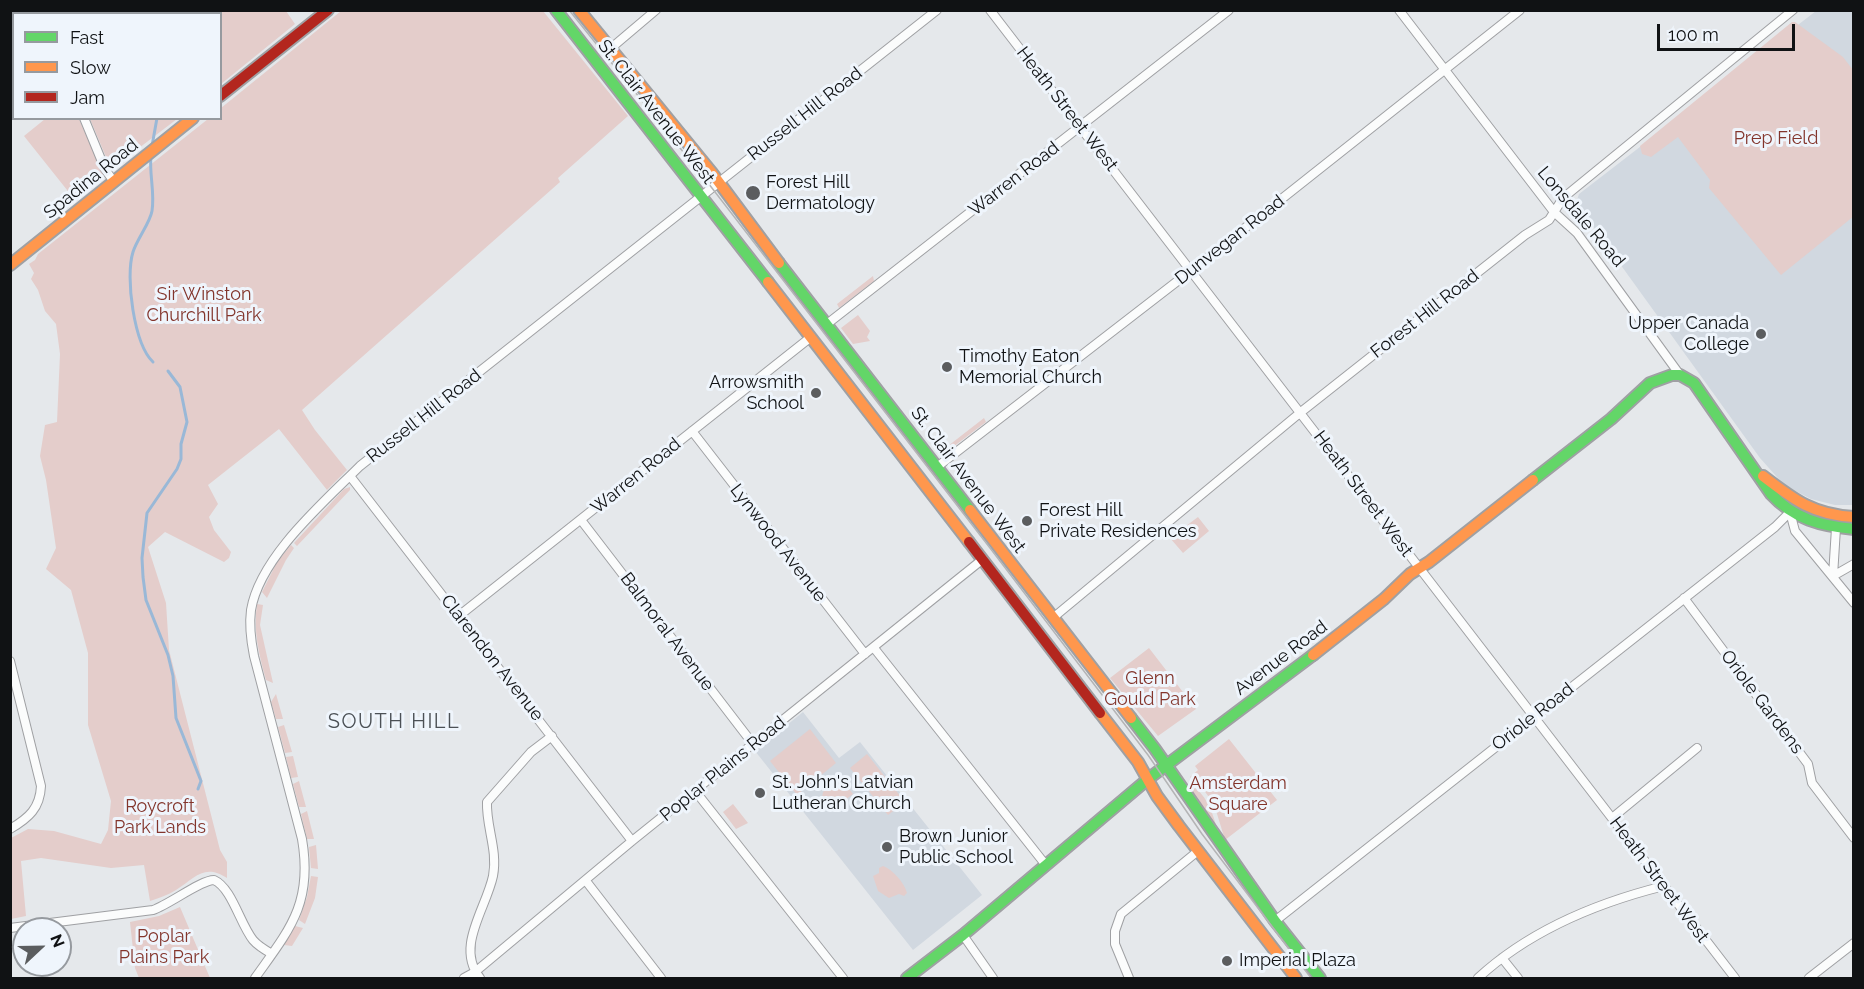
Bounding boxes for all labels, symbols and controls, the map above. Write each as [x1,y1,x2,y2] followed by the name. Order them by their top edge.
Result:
[12,12,222,120] legend
[1660,12,1798,50] scale bar
[1668,24,1719,45] text: 100 m
[70,27,104,48] text: Fast
[593,35,719,189] street label: St. Clair Avenue West
[1012,42,1122,176] street label: Heath Street West
[70,57,111,78] text: Slow
[743,63,867,165] street label: Russell Hill Road
[70,87,105,108] text: Jam
[1734,128,1818,150] park label: Prep Field
[40,134,142,224] street label: Spadina Road
[964,137,1064,221] street label: Warren Road
[1533,162,1629,272] street label: Lonsdale Road
[766,172,875,214] place label: Forest Hill Dermatology
[744,184,762,202] marker: Forest Hill Dermatology
[1171,191,1289,289] street label: Dunvegan Road
[1367,265,1483,363] street label: Forest Hill Road
[146,284,262,326] park label: Sir Winston Churchill Park
[1628,313,1749,356] place label: Upper Canada College
[1754,327,1768,341] marker: Upper Canada College
[959,346,1102,388] place label: Timothy Eaton Memorial Church
[940,360,954,374] marker: Timothy Eaton Memorial Church
[362,365,486,467] street label: Russell Hill Road
[709,372,804,415] place label: Arrowsmith School
[809,386,823,400] marker: Arrowsmith School
[906,403,1030,557] street label: St. Clair Avenue West
[1309,427,1417,561] street label: Heath Street West
[587,433,685,519] street label: Warren Road
[725,480,831,606] street label: Lynwood Avenue
[1039,500,1197,542] place label: Forest Hill Private Residences
[1020,514,1034,528] marker: Forest Hill Private Residences
[615,569,719,695] street label: Balmoral Avenue
[436,591,548,725] street label: Clarendon Avenue
[1230,616,1332,700] street label: Avenue Road
[1716,646,1808,758] street label: Oriole Gardens
[1104,668,1196,710] park label: Glenn Gould Park
[1488,678,1578,756] street label: Oriole Road
[328,710,460,734] district label: SOUTH HILL
[656,712,790,826] street label: Poplar Plains Road
[772,772,914,814] place label: St. John's Latvian Lutheran Church
[1189,773,1287,816] park label: Amsterdam Square
[753,786,767,800] marker: St. John's Latvian Lutheran Church
[114,796,206,838] park label: Roycroft Park Lands
[1605,813,1713,947] street label: Heath Street West
[899,826,1013,868] place label: Brown Junior Public School
[880,840,894,854] marker: Brown Junior Public School
[12,917,72,977] north arrow
[119,926,209,968] park label: Poplar Plains Park
[46,932,68,950] text: N
[1239,950,1356,972] place label: Imperial Plaza
[1220,954,1234,968] marker: Imperial Plaza

